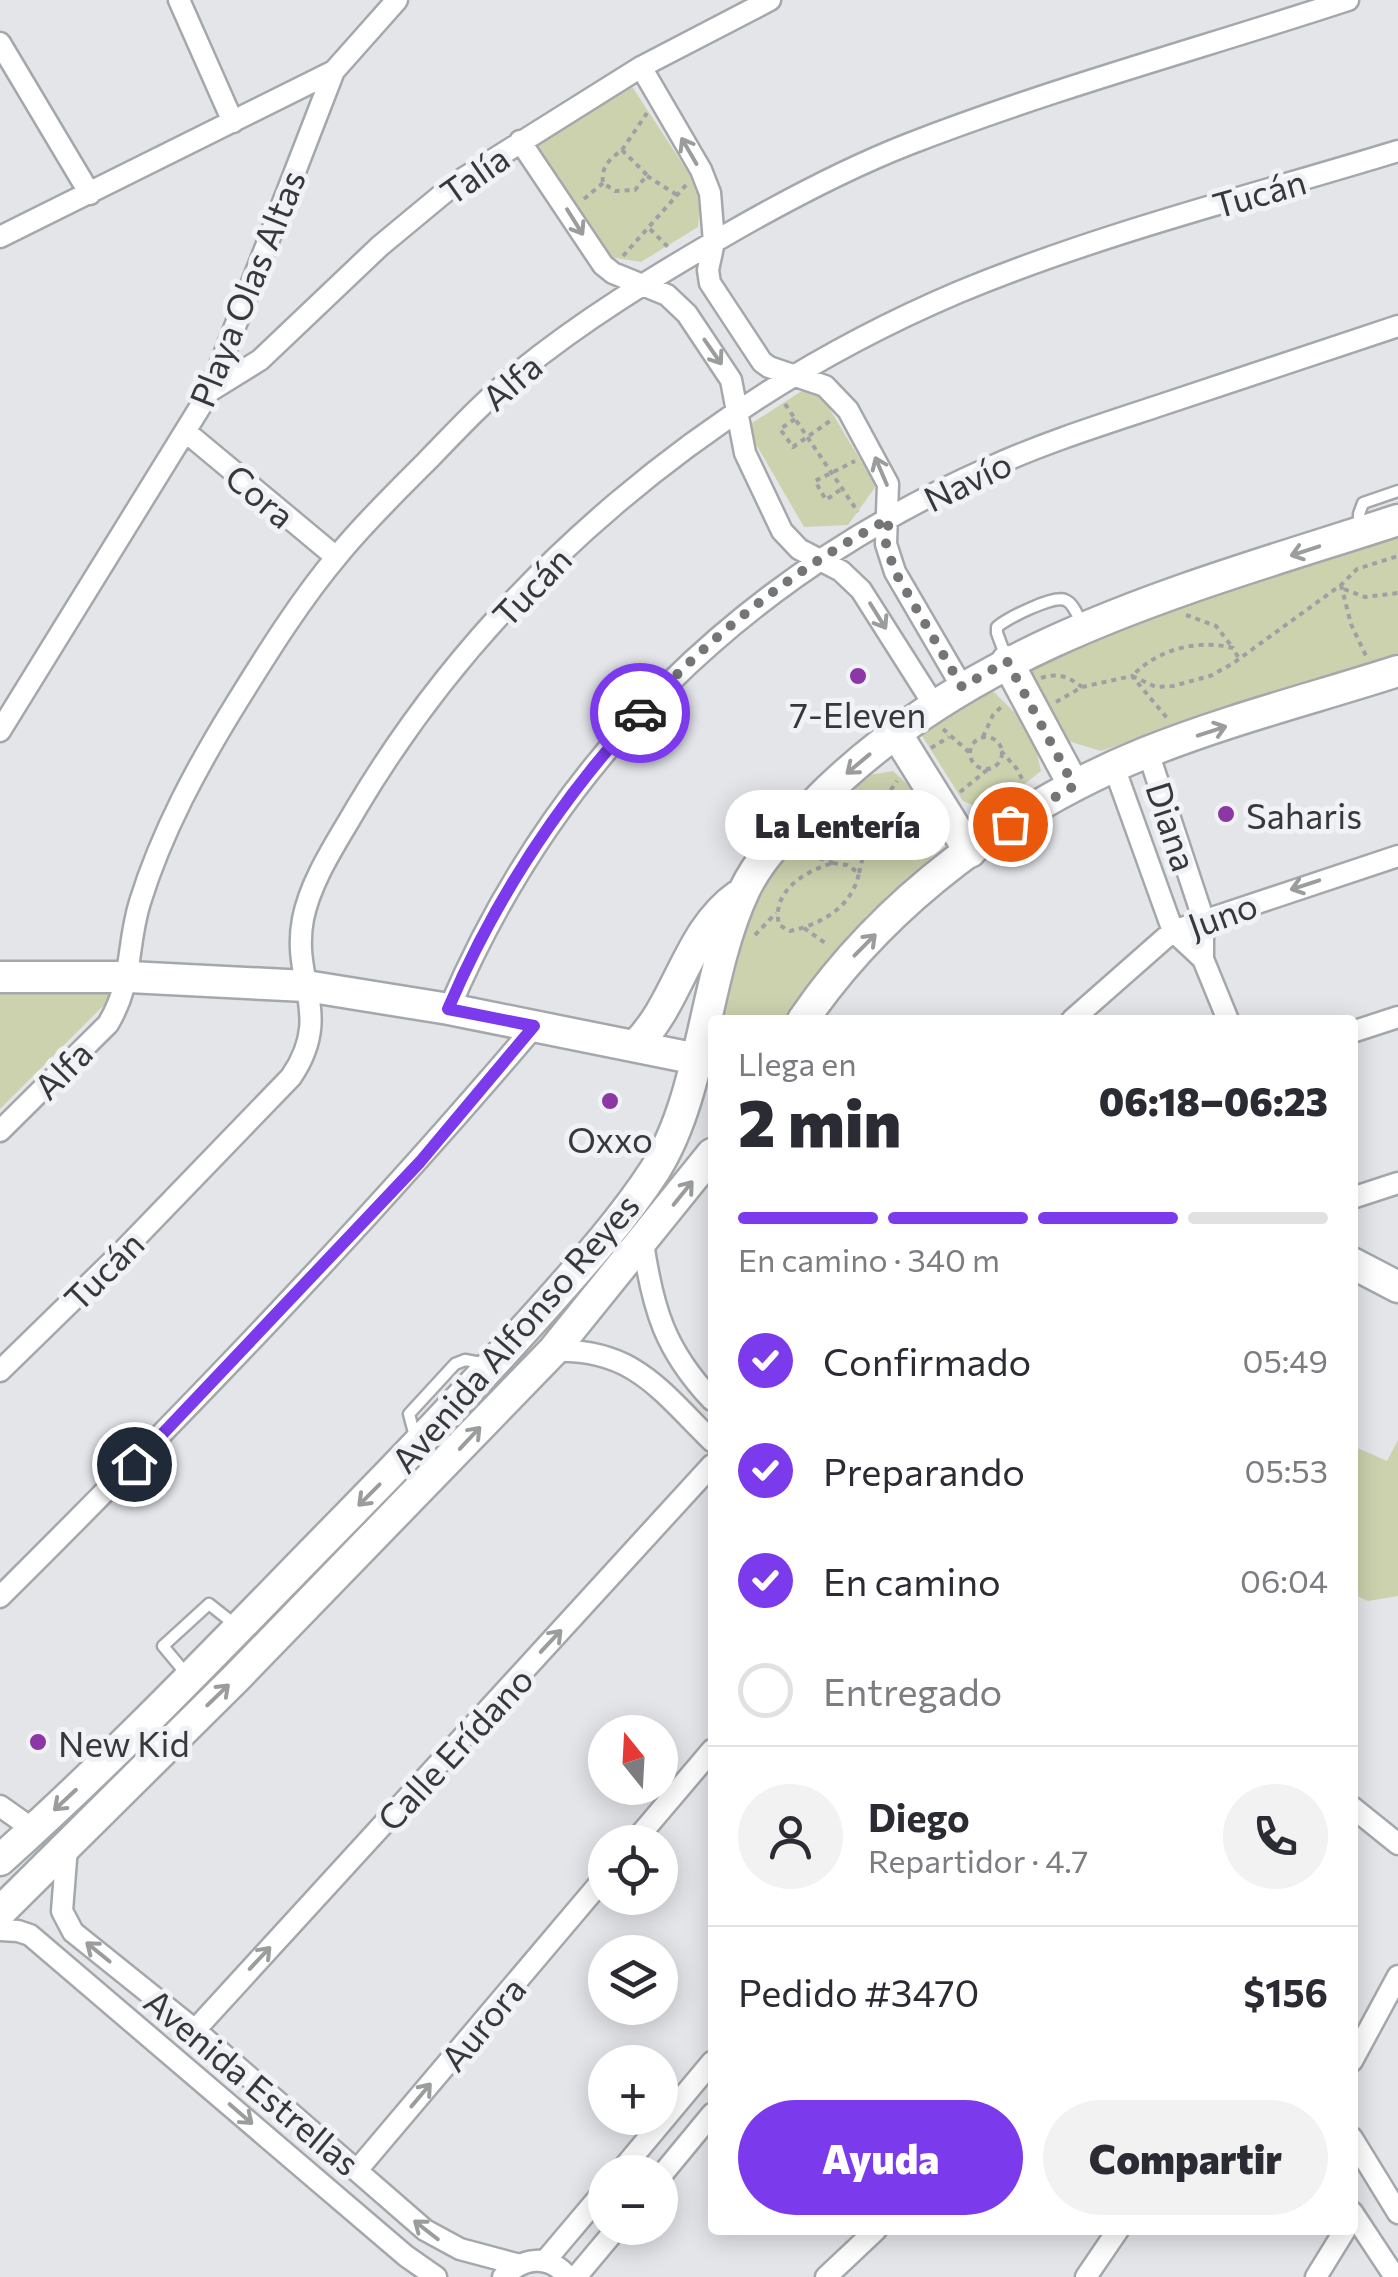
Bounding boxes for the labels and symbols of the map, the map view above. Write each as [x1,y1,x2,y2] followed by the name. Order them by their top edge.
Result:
[431,135,517,213] street label: Talía
[679,136,699,166] one-way arrow
[1208,158,1310,226] street label: Tucán
[179,163,313,413] street label: Playa Olas Altas
[565,207,585,235] one-way arrow
[702,337,723,365] one-way arrow
[472,344,550,418] street label: Alfa
[916,440,1018,520] street label: Navío
[218,454,304,536] street label: Cora
[871,456,889,487] one-way arrow
[483,537,579,635] street label: Tucán
[1290,543,1322,561] one-way arrow
[867,601,888,629] one-way arrow
[590,663,690,763] courier
[847,665,869,687] marker: 7-Eleven
[790,692,926,735] place label: 7-Eleven
[1196,720,1228,738] one-way arrow
[845,752,871,774] one-way arrow
[1138,776,1208,876] street label: Diana
[968,782,1053,867] pin
[725,789,950,859] callout: La Lentería
[1246,793,1362,836] place label: Saharis
[1215,803,1237,825] marker: Saharis
[1290,878,1322,896] one-way arrow
[1181,882,1263,946] street label: Juno
[853,933,877,957] one-way arrow
[24,1031,100,1107] street label: Alfa
[599,1090,621,1112] marker: Oxxo
[567,1117,653,1160] place label: Oxxo
[672,1180,693,1207] one-way arrow
[381,1184,647,1480] street label: Avenida Alfonso Reyes
[54,1221,152,1319] street label: Tucán
[92,1422,177,1507] pin
[458,1426,481,1451] one-way arrow
[357,1483,381,1507] one-way arrow
[539,1629,562,1654] one-way arrow
[367,1657,541,1839] street label: Calle Erídano
[205,1684,230,1707] one-way arrow
[588,1715,678,1805] north arrow
[58,1721,190,1764] place label: New Kid
[27,1731,49,1753] marker: New Kid
[54,1788,78,1812] one-way arrow
[85,1942,112,1963] one-way arrow
[249,1946,272,1971] one-way arrow
[430,1967,534,2079] street label: Aurora
[137,1979,369,2183] street label: Avenida Estrellas
[409,2083,432,2108] one-way arrow
[228,2103,253,2126] one-way arrow
[414,2219,440,2241] one-way arrow

